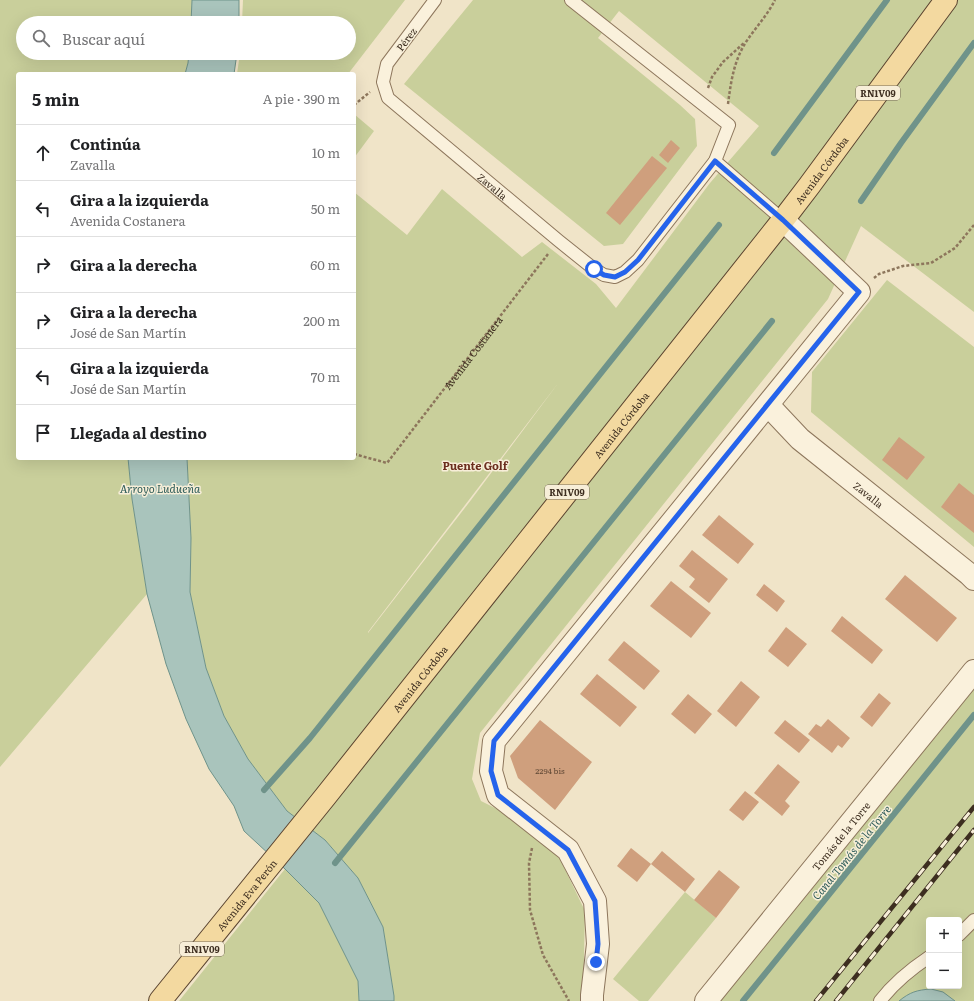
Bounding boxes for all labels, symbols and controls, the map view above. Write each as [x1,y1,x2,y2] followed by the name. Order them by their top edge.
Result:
[16,16,356,60] search box
[392,24,420,54] street label: Pérez
[30,27,52,49] icon: search
[62,27,145,50] text: Buscar aquí
[32,86,80,111] text: 5 min
[856,86,900,100] road number: RN1V09
[263,89,340,108] text: A pie · 390 m
[70,132,141,155] text: Continúa
[791,132,851,207] street label: Avenida Córdoba
[32,142,54,164] icon: ahead
[312,143,340,162] text: 10 m
[70,155,115,174] text: Zavalla
[475,169,512,203] street label: Zavalla
[70,188,209,211] text: Gira a la izquierda
[32,198,54,220] icon: left
[311,199,340,218] text: 50 m
[70,211,185,230] text: Avenida Costanera
[70,253,197,276] text: Gira a la derecha
[32,254,54,276] icon: right
[310,255,340,274] text: 60 m
[585,260,603,278] route start
[70,300,197,323] text: Gira a la derecha
[32,310,54,332] icon: right
[303,311,340,330] text: 200 m
[439,312,506,392] street label: Avenida Costanera
[70,323,186,342] text: José de San Martín
[70,356,209,379] text: Gira a la izquierda
[32,366,54,388] icon: left
[311,367,340,386] text: 70 m
[70,379,186,398] text: José de San Martín
[590,388,652,461] street label: Avenida Córdoba
[70,421,207,444] text: Llegada al destino
[32,422,54,444] icon: arrive
[442,457,509,473] district label: Puente Golf
[851,477,888,511] street label: Zavalla
[120,480,201,496] water label: Arroyo Ludueña
[545,485,589,499] road number: RN1V09
[388,641,451,715] street label: Avenida Córdoba
[535,765,565,776] house number: 2294 bis
[808,798,873,873] street label: Tomás de la Torre
[808,801,894,903] water label: Canal Tomás de la Torre
[213,855,280,933] street label: Avenida Eva Perón
[926,917,962,989] map controls
[926,917,962,953] button: +
[180,942,224,956] road number: RN1V09
[587,953,605,971] route end
[926,953,962,989] button: −

